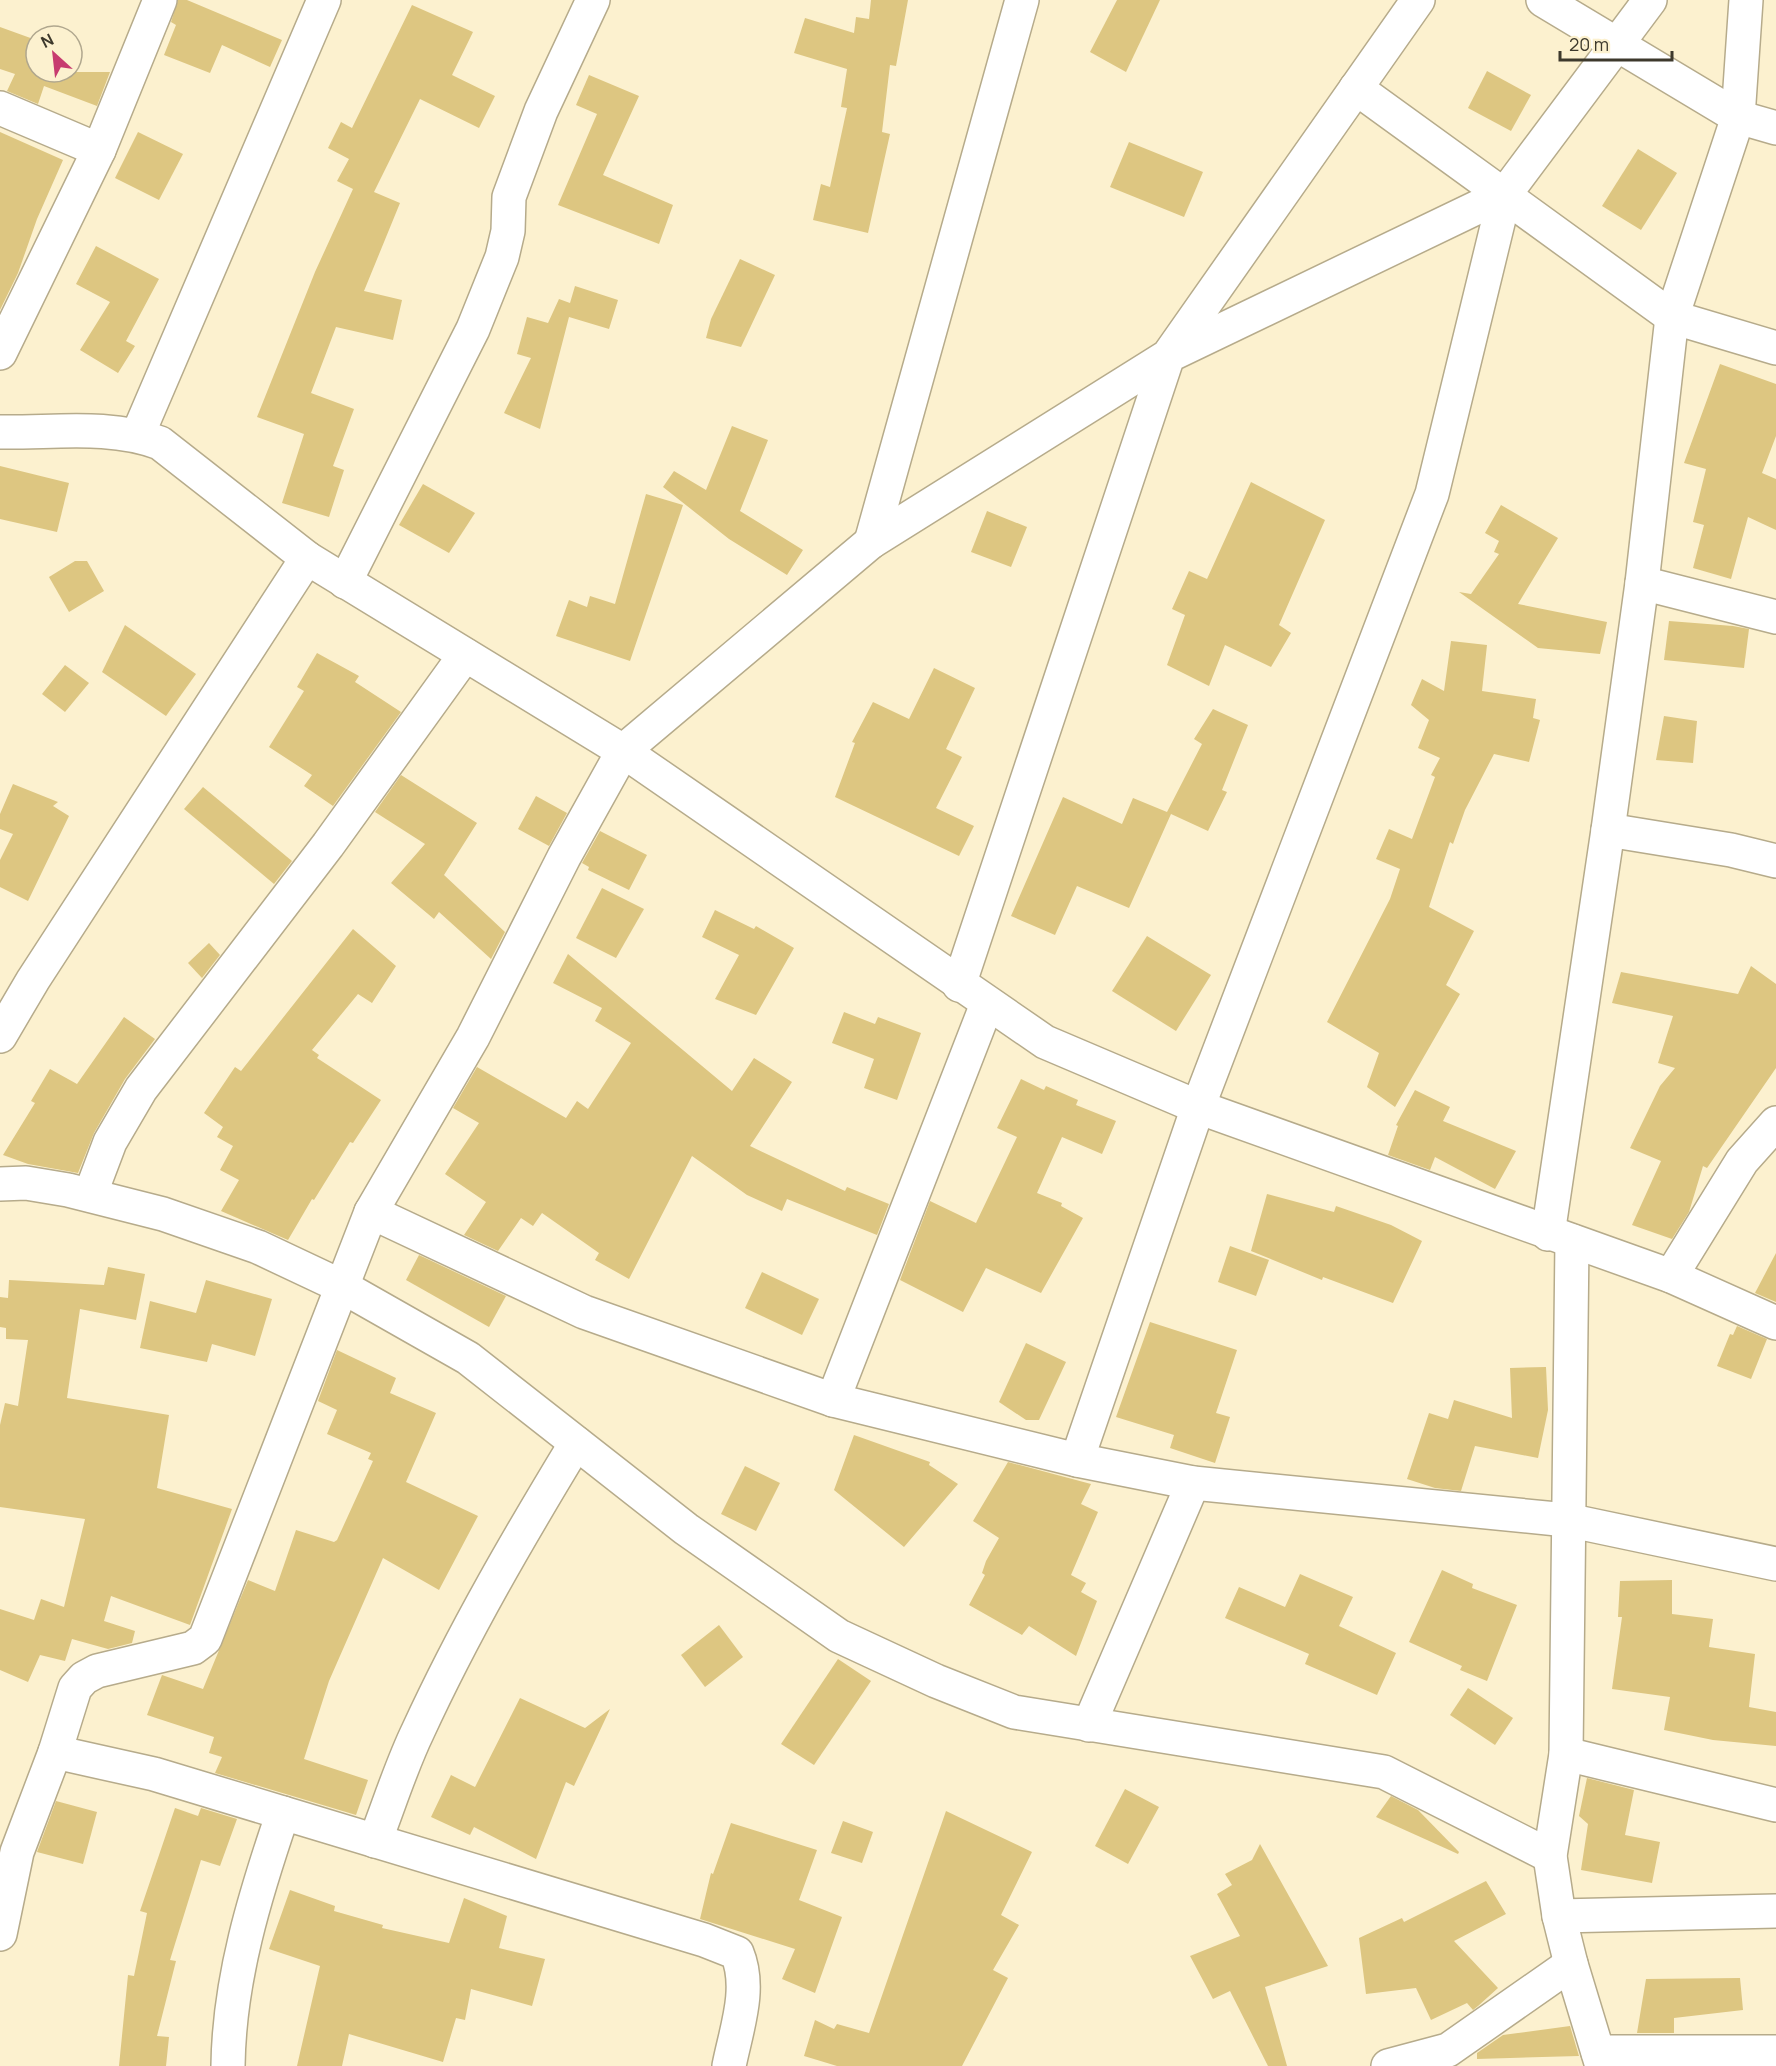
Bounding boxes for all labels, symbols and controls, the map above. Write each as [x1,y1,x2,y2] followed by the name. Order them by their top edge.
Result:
[24,24,84,84] north arrow
[1560,24,1672,62] scale bar
[37,28,57,53] text: N
[1569,32,1609,56] text: 20 m

